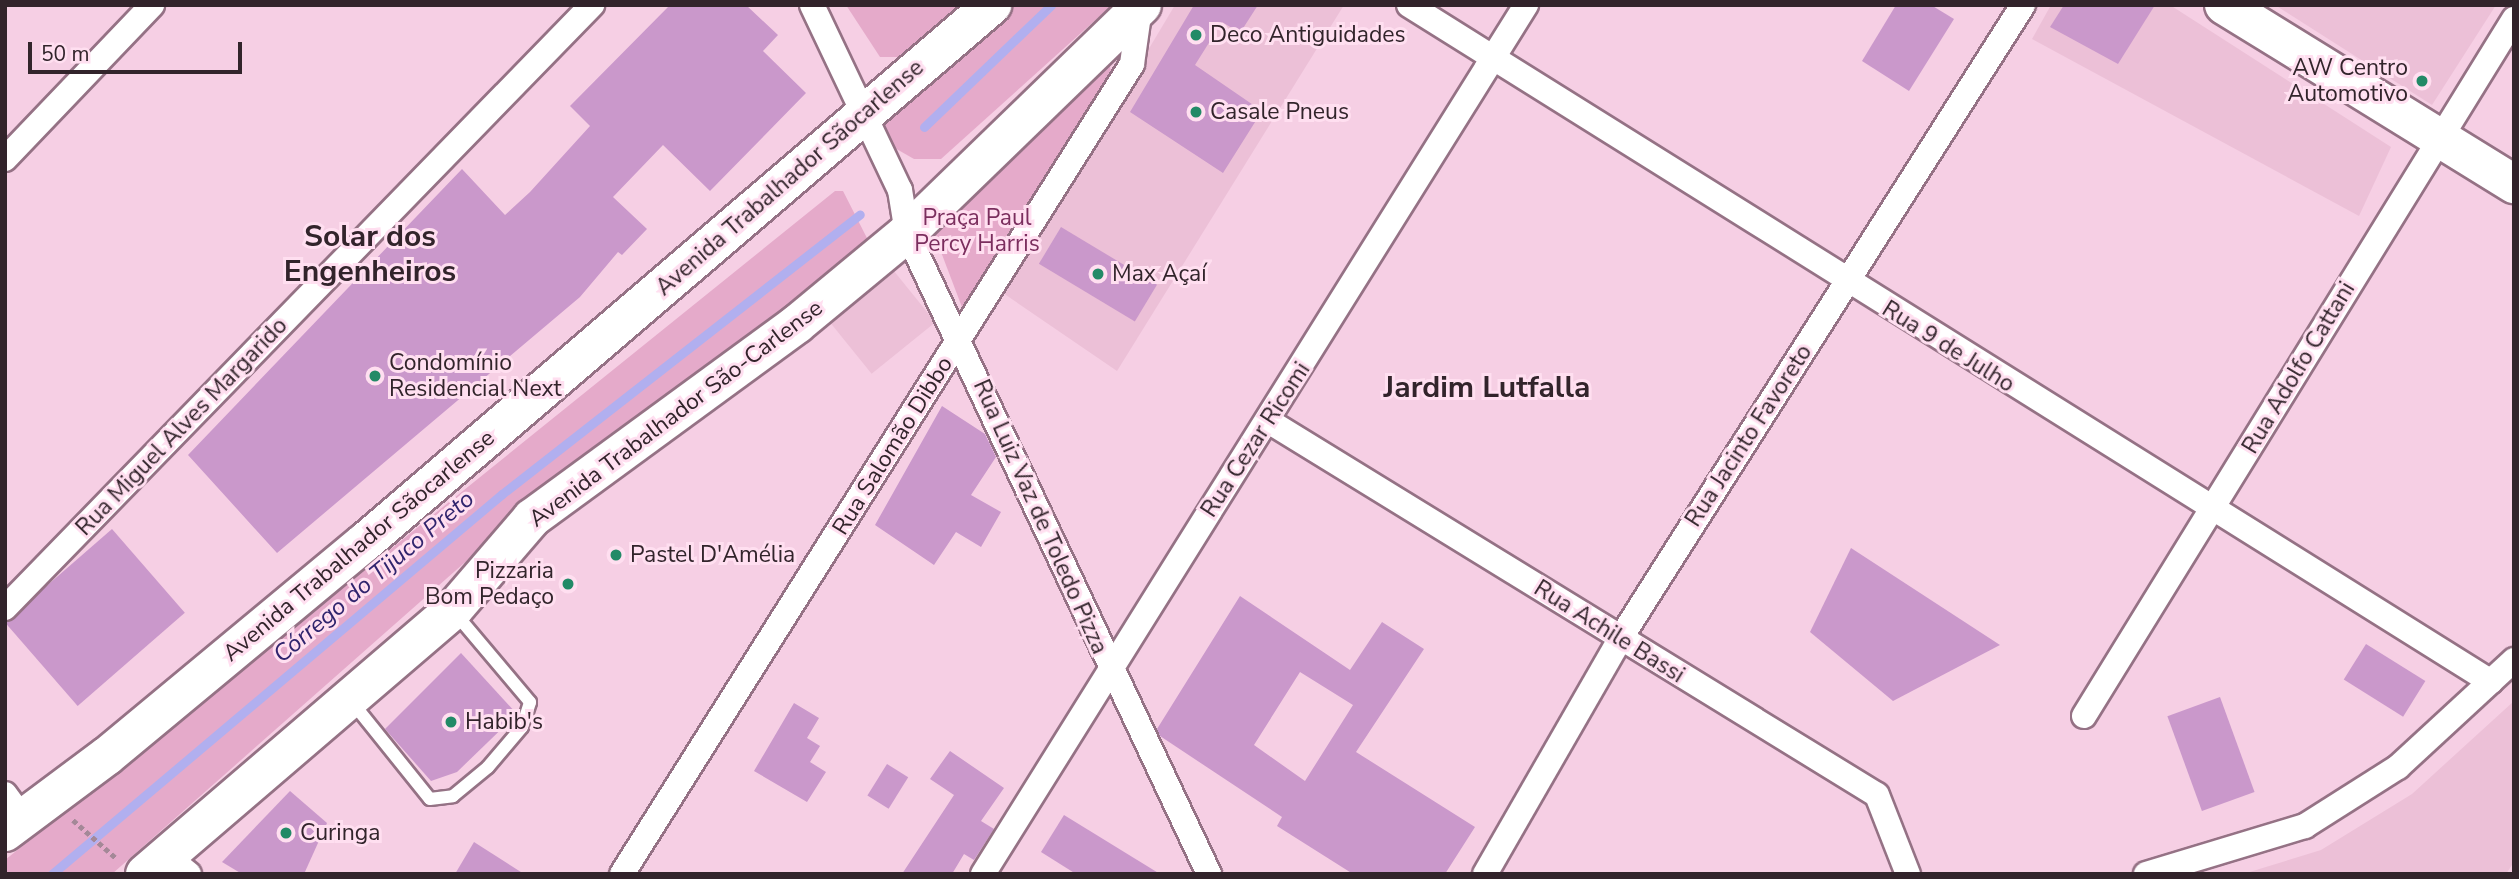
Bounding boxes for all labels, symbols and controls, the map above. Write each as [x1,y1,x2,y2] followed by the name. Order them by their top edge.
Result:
[1210,21,1406,49] place label: Deco Antiguidades
[1188,27,1204,43] marker: Deco Antiguidades
[32,28,245,72] scale bar
[41,40,90,68] text: 50 m
[650,54,930,302] street label: Avenida Trabalhador Sãocarlense
[2287,54,2408,108] place label: AW Centro Automotivo
[2414,73,2430,89] marker: AW Centro Automotivo
[1210,98,1349,126] place label: Casale Pneus
[1188,104,1204,120] marker: Casale Pneus
[914,204,1040,258] park label: Praça Paul Percy Harris
[284,219,456,290] district label: Solar dos Engenheiros
[1112,260,1207,288] place label: Max Açaí
[1090,266,1106,282] marker: Max Açaí
[2237,277,2361,459] street label: Rua Adolfo Cattani
[524,295,828,533] street label: Avenida Trabalhador São-Carlense
[1877,295,2019,399] street label: Rua 9 de Julho
[71,312,293,542] street label: Rua Miguel Alves Margarido
[1680,340,1818,532] street label: Rua Jacinto Favoreto
[389,349,562,403] place label: Condomínio Residencial Next
[827,352,959,540] street label: Rua Salomão Dibbo
[1196,357,1316,523] street label: Rua Cezar Ricomi
[367,368,383,384] marker: Condomínio Residencial Next
[1384,370,1590,406] district label: Jardim Lutfalla
[967,376,1113,658] street label: Rua Luiz Vaz de Toledo Pizza
[218,424,500,668] street label: Avenida Trabalhador Sãocarlense
[268,485,480,669] water label: Córrego do Tijuco Preto
[630,541,795,569] place label: Pastel D'Amélia
[608,547,624,563] marker: Pastel D'Amélia
[425,557,554,611] place label: Pizzaria Bom Pedaço
[1529,575,1689,689] street label: Rua Achile Bassi
[560,576,576,592] marker: Pizzaria Bom Pedaço
[465,708,543,736] place label: Habib's
[443,714,459,730] marker: Habib's
[300,819,380,847] place label: Curinga
[278,825,294,841] marker: Curinga

